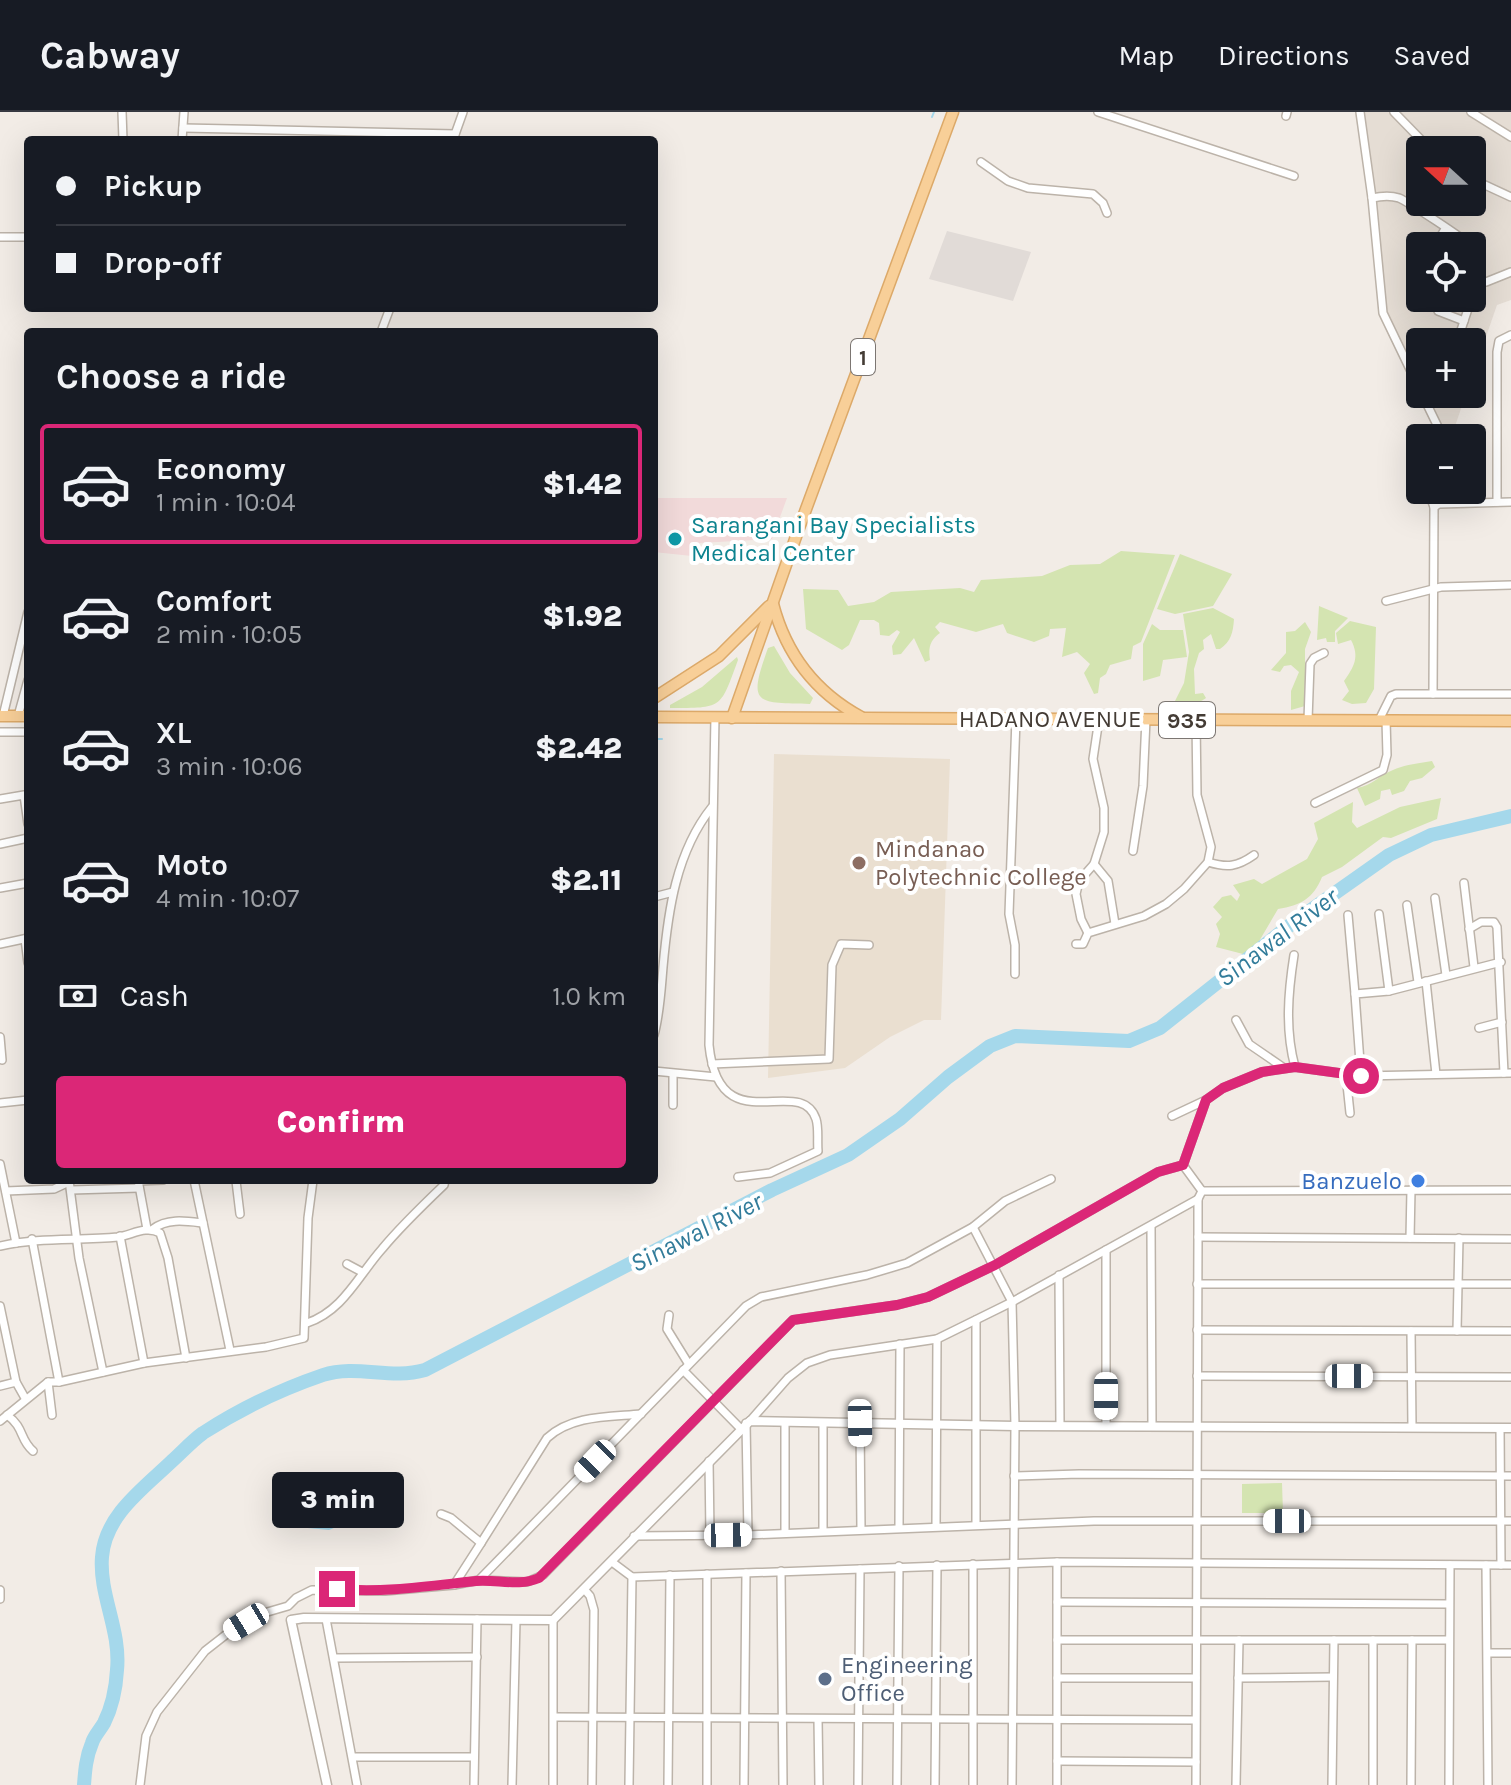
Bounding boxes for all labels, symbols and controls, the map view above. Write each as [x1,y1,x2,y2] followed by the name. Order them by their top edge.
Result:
[40,33,180,78] text: Cabway
[1119,39,1174,72] text: Map
[1218,39,1350,72] text: Directions
[1394,39,1471,72] text: Saved
[1406,136,1486,216] north arrow
[1406,136,1486,504] map controls
[104,168,202,204] text: Pickup
[1406,232,1486,312] button: locate
[104,245,222,281] text: Drop-off
[1406,328,1486,408] button: +
[851,339,875,375] road number: 1
[56,355,286,397] text: Choose a ride
[1406,424,1486,504] button: −
[60,448,132,520] icon: car
[156,451,286,487] text: Economy
[542,466,622,502] text: $1.42
[156,487,296,518] text: 1 min · 10:04
[691,511,976,567] place label: Sarangani Bay Specialists Medical Center
[666,530,684,548] marker: Sarangani Bay Specialists Medical Center
[60,580,132,652] icon: car
[156,583,272,619] text: Comfort
[542,598,622,634] text: $1.92
[156,619,302,650] text: 2 min · 10:05
[1159,702,1215,738] road number: 935
[959,705,1141,733] street label: HADANO AVENUE
[60,712,132,784] icon: car
[156,715,191,751] text: XL
[535,730,622,766] text: $2.42
[156,751,303,782] text: 3 min · 10:06
[875,835,1087,891] place label: Mindanao Polytechnic College
[60,844,132,916] icon: car
[156,847,228,883] text: Moto
[850,854,868,872] marker: Mindanao Polytechnic College
[550,862,622,898] text: $2.11
[1210,881,1345,993] water label: Sinawal River
[156,883,299,914] text: 4 min · 10:07
[56,974,100,1018] icon: cash
[120,978,189,1014] text: Cash
[552,981,626,1012] text: 1.0 km
[1343,1058,1379,1094] route start
[56,1076,626,1168] button: Confirm
[1301,1167,1402,1195] place label: Banzuelo
[1409,1172,1427,1190] marker: Banzuelo
[625,1185,769,1279] water label: Sinawal River
[1325,1364,1373,1388] car
[1094,1372,1118,1420] car
[848,1399,872,1447] car
[570,1435,620,1487] car
[271,1473,403,1529] callout: 3 min
[300,1484,376,1515] text: 3 min
[1263,1509,1311,1533] car
[704,1523,752,1547] car
[319,1571,355,1607] route end
[219,1599,273,1645] car
[841,1651,973,1707] place label: Engineering Office
[816,1670,834,1688] marker: Engineering Office

